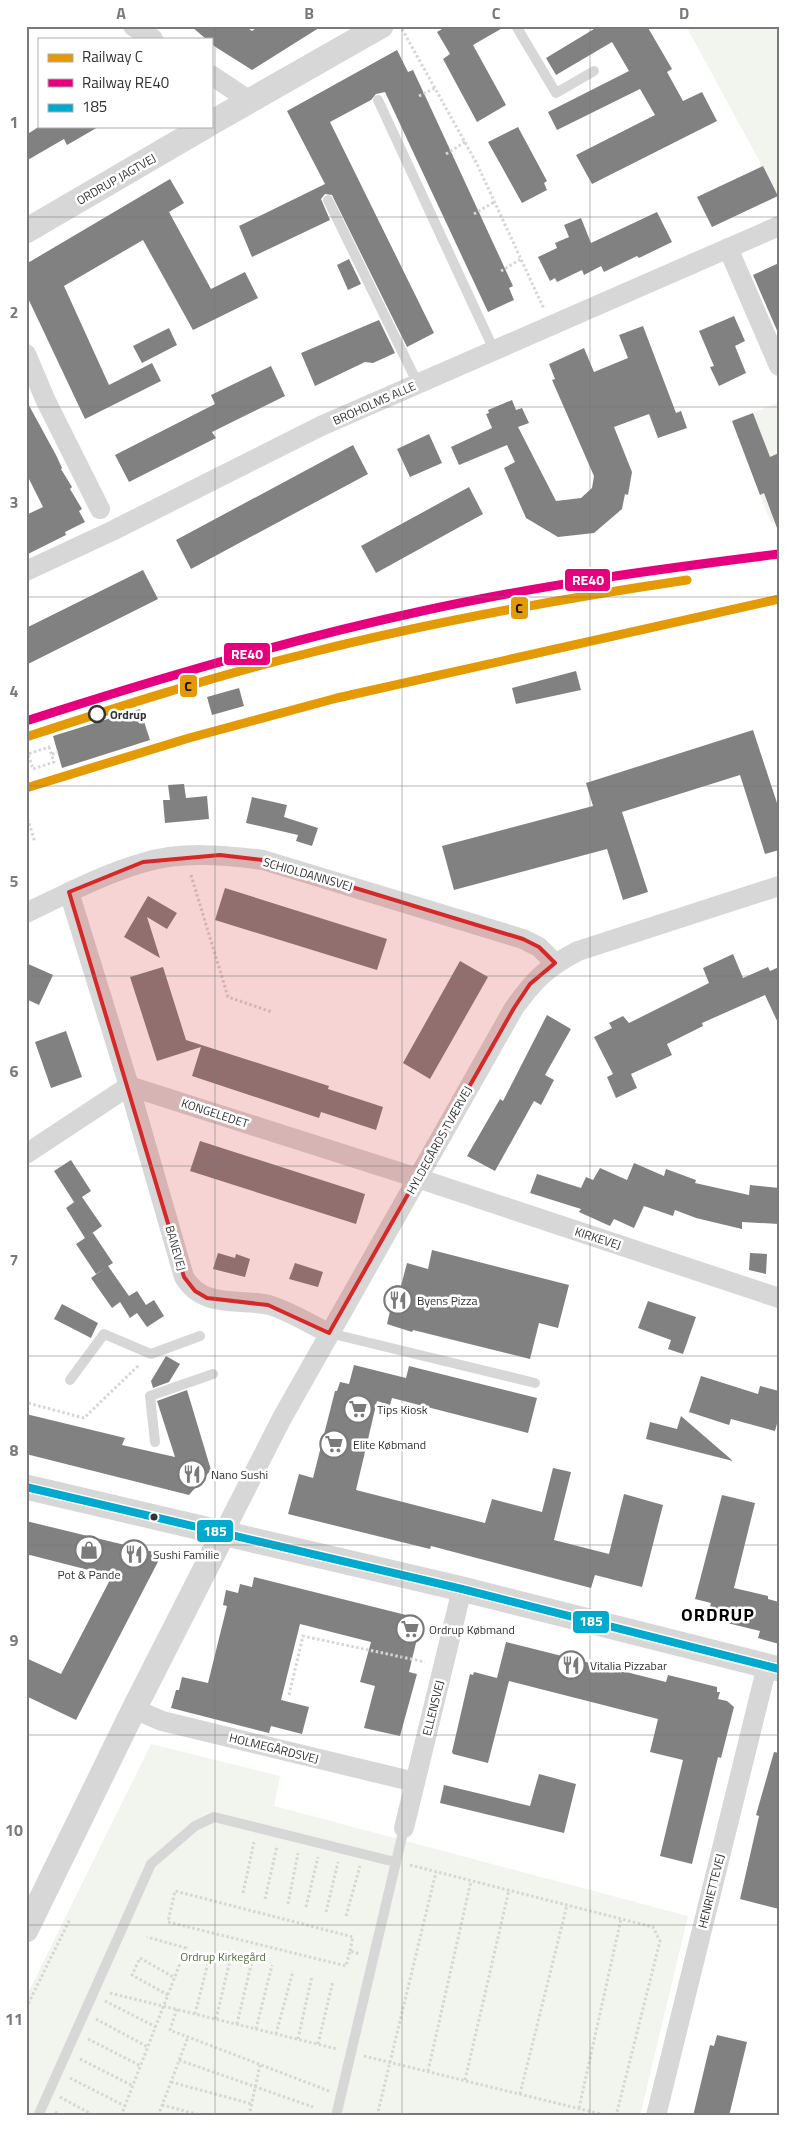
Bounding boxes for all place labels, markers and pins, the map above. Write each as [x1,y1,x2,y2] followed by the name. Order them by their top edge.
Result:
[88,705,106,723] marker: Ordrup
[110,705,147,724] place label: Ordrup
[383,1285,413,1315] restaurant icon: Byens Pizza
[417,1291,477,1310] place label: Byens Pizza
[343,1394,373,1424] supermarket icon: Tips Kiosk
[377,1400,428,1419] place label: Tips Kiosk
[319,1429,349,1459] supermarket icon: Elite Købmand
[353,1435,426,1454] place label: Elite Købmand
[177,1459,207,1489] restaurant icon: Nano Sushi
[211,1465,268,1484] place label: Nano Sushi
[149,1512,159,1522] unlabelled marker
[74,1535,104,1565] shop icon: Pot & Pande
[119,1539,149,1569] restaurant icon: Sushi Familie
[153,1545,219,1564] place label: Sushi Familie
[57,1565,121,1584] place label: Pot & Pande
[395,1614,425,1644] supermarket icon: Ordrup Købmand
[429,1620,515,1639] place label: Ordrup Købmand
[556,1650,586,1680] restaurant icon: Vitalia Pizzabar
[590,1656,667,1675] place label: Vitalia Pizzabar

